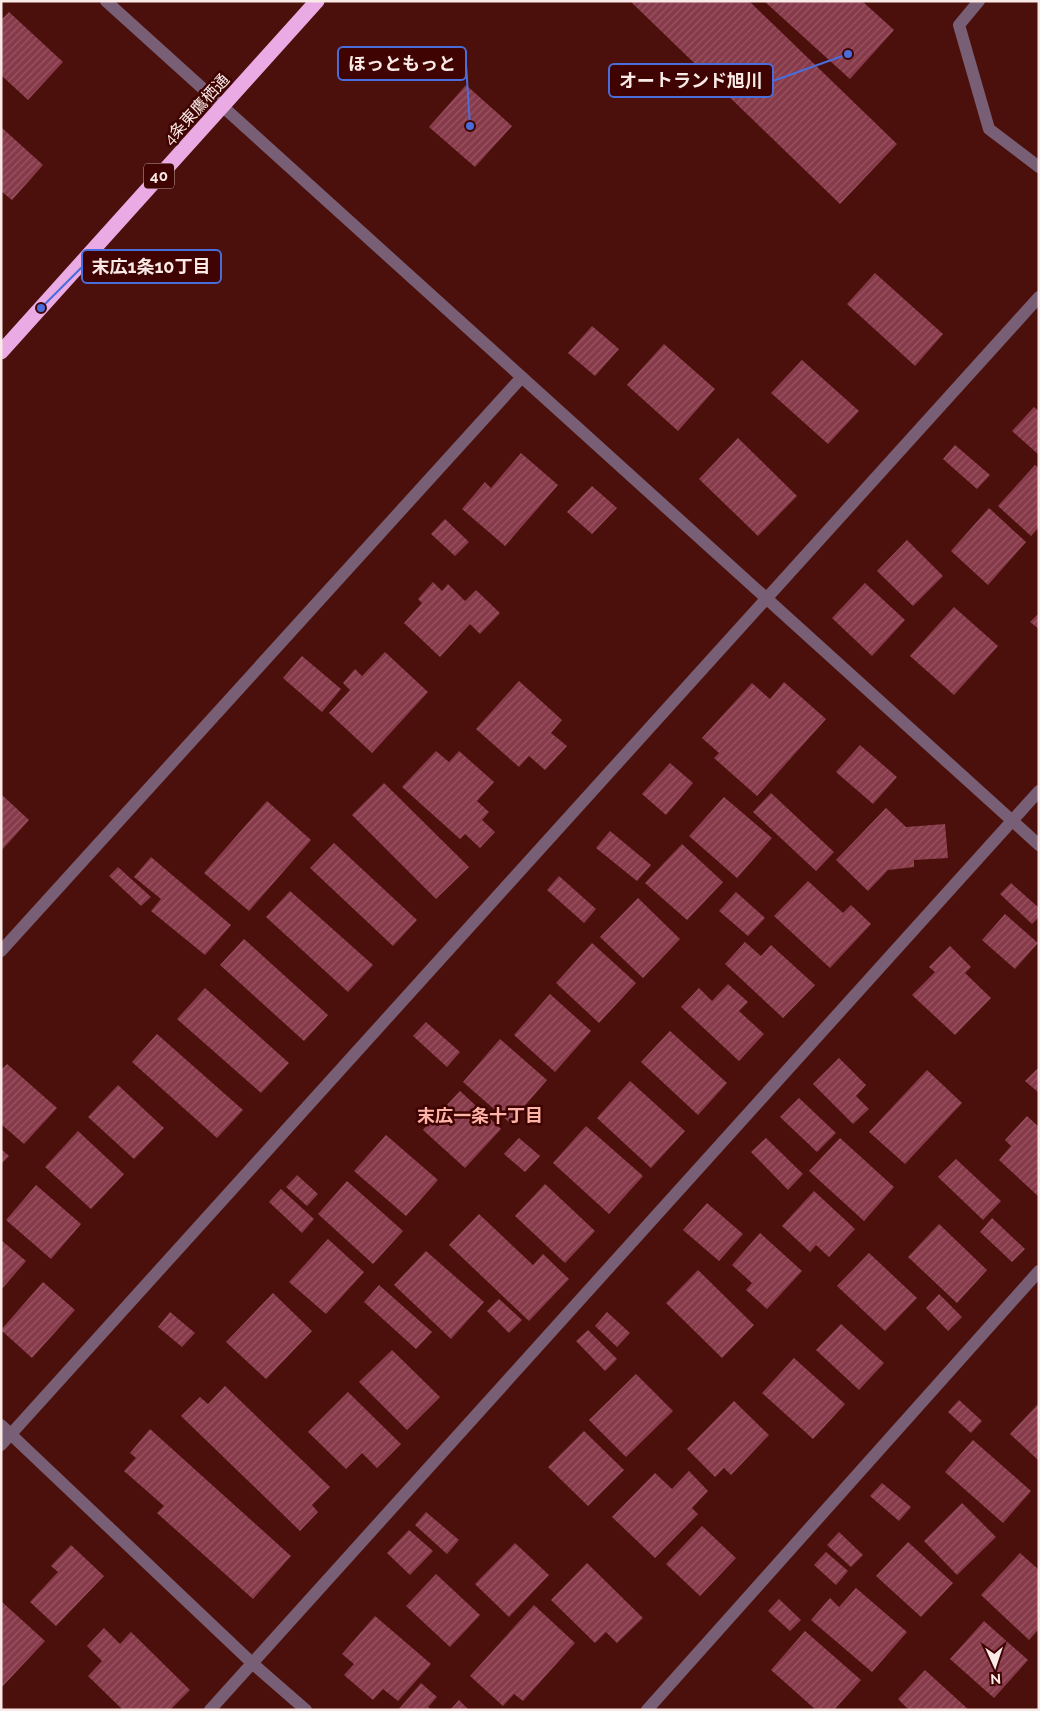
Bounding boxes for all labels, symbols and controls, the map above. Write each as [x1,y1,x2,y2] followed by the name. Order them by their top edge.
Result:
[338,47,466,80] callout: ほっともっと
[348,53,456,74] text: ほっともっと
[609,64,773,97] callout: オートランド旭川
[160,70,233,149] street label: 4条東鷹栖通
[619,70,763,91] text: オートランド旭川
[144,164,174,188] road number: 40
[82,250,221,283] callout: 末広1条10丁目
[92,256,210,277] text: 末広1条10丁目
[417,1105,543,1126] district label: 末広一条十丁目
[970,1641,1020,1691] north arrow
[990,1671,1001,1687] text: N

